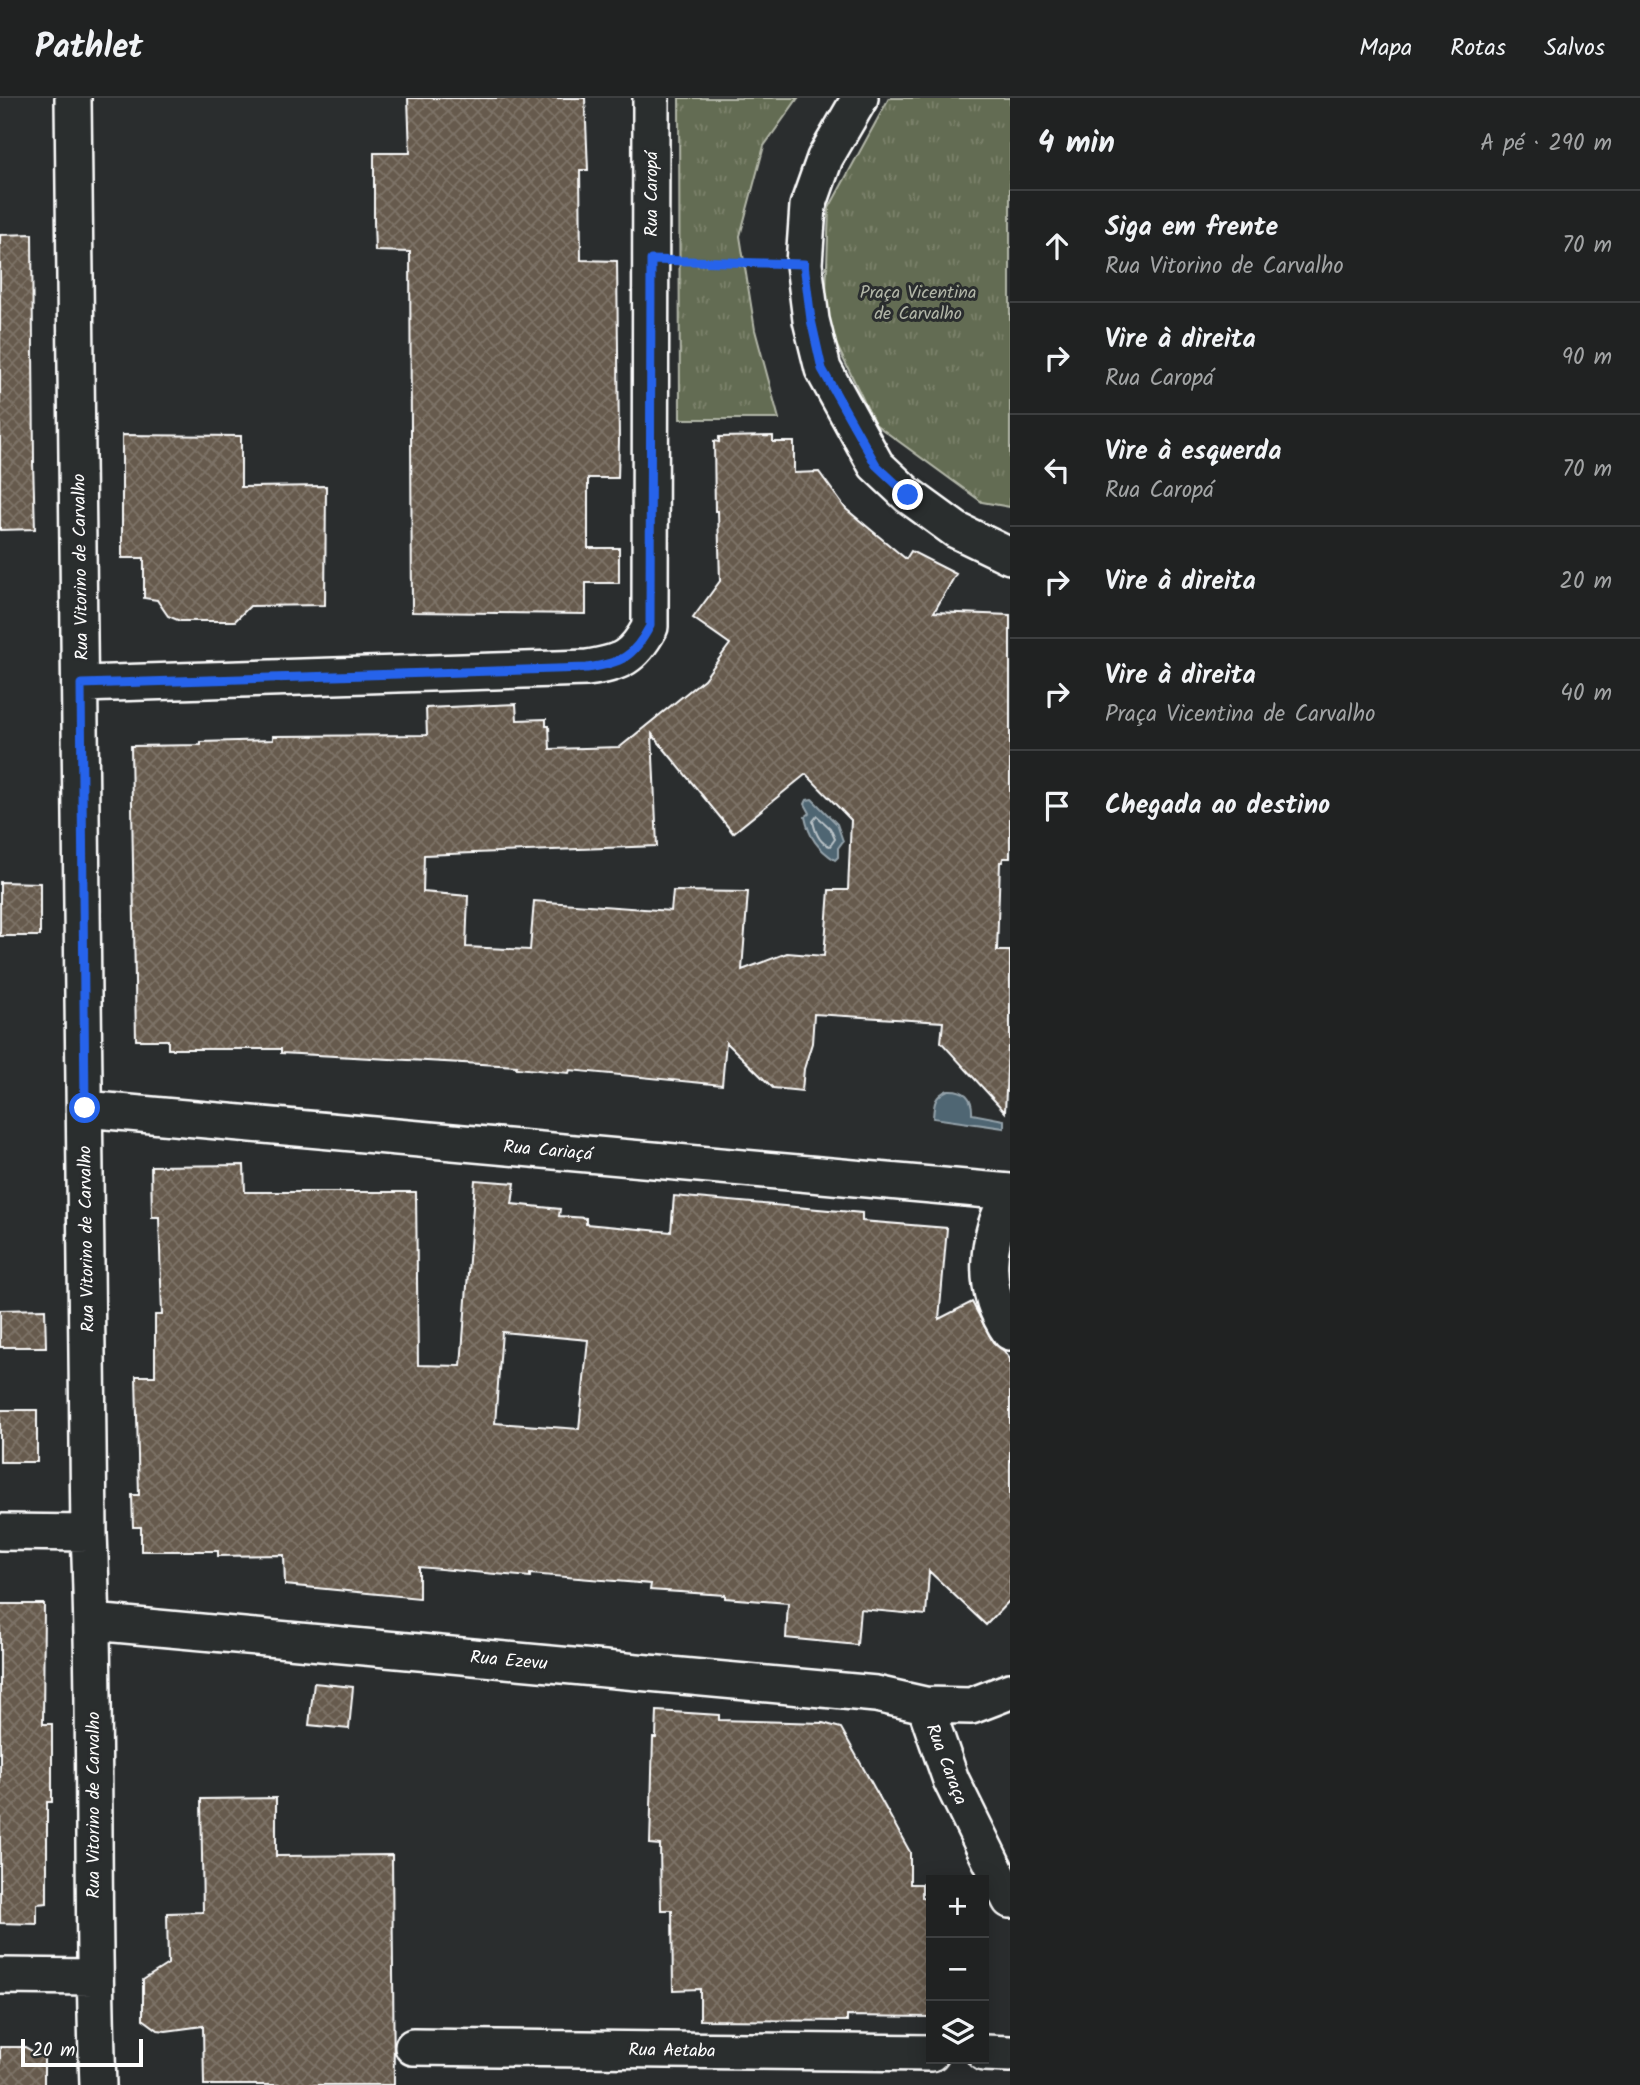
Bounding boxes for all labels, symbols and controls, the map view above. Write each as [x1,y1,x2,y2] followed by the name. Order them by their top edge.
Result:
[35,22,143,75] text: Pathlet
[1359,29,1412,68] text: Mapa
[1450,29,1506,68] text: Rotas
[1544,29,1605,68] text: Salvos
[1038,120,1115,168] text: 4 min
[1480,126,1612,162] text: A pé · 290 m
[638,150,667,237] street label: Rua Caropá
[1105,207,1278,249] text: Siga em frente
[1038,227,1076,265] icon: ahead
[1562,228,1612,264] text: 70 m
[1105,249,1344,285] text: Rua Vitorino de Carvalho
[860,279,976,329] park label: Praça Vicentina de Carvalho
[1105,319,1256,361] text: Vire à direita
[1038,339,1076,377] icon: right
[1562,340,1612,376] text: 90 m
[1105,361,1214,397] text: Rua Caropá
[1105,431,1282,473] text: Vire à esquerda
[1038,451,1076,489] icon: left
[1562,452,1612,488] text: 70 m
[65,473,98,661] street label: Rua Vitorino de Carvalho
[1105,473,1214,509] text: Rua Caropá
[892,479,923,510] route end
[1105,561,1256,603] text: Vire à direita
[1038,563,1076,601] icon: right
[1560,564,1612,600] text: 20 m
[1105,655,1256,697] text: Vire à direita
[1038,675,1076,713] icon: right
[1560,676,1612,712] text: 40 m
[1105,697,1375,733] text: Praça Vicentina de Carvalho
[1105,785,1330,827] text: Chegada ao destino
[1038,787,1076,825] icon: arrive
[69,1092,100,1123] route start
[502,1133,595,1170] street label: Rua Cariaçá
[71,1145,104,1333] street label: Rua Vitorino de Carvalho
[469,1644,549,1679] street label: Rua Ezevu
[80,1712,109,1898] street label: Rua Vitorino de Carvalho
[917,1720,974,1809] street label: Rua Caraça
[926,1875,989,2064] map controls
[926,1875,989,1938] button: +
[926,1938,989,2001] button: −
[926,2001,989,2064] button: layers
[21,2036,144,2068] scale bar
[32,2036,75,2066] text: 20 m
[628,2036,716,2067] street label: Rua Aetaba

